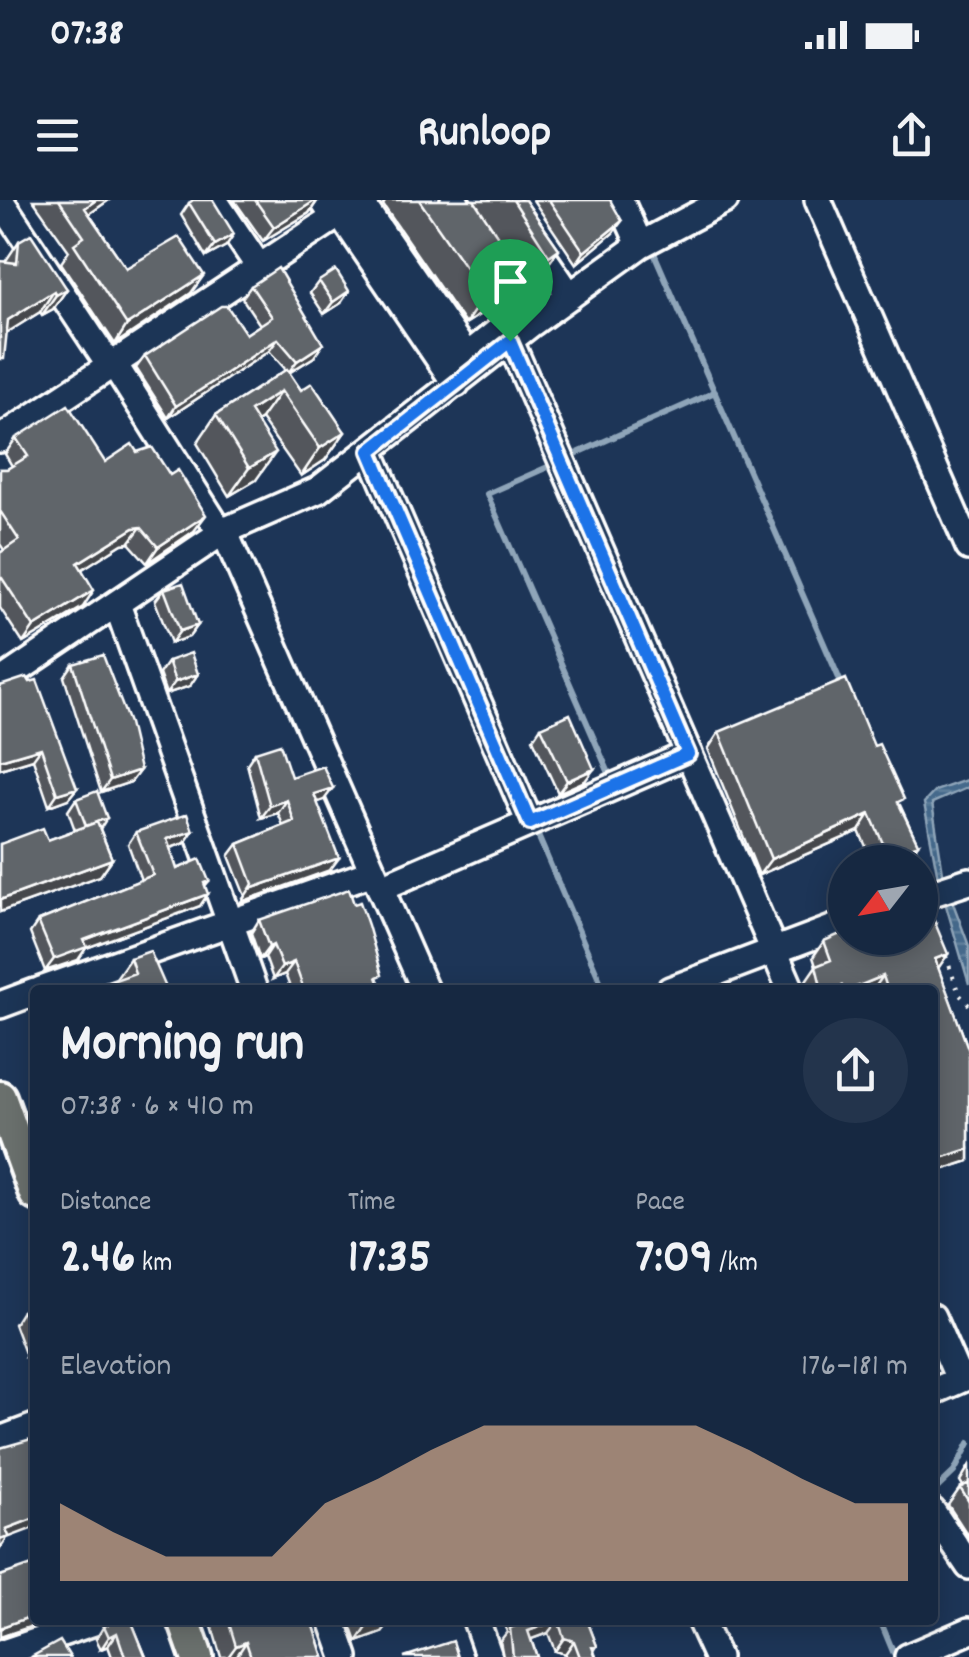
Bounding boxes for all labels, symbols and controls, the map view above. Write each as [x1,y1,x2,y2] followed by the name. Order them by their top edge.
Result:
[50,8,124,63] text: 07:38
[418,103,551,167] text: Runloop
[30,108,85,163] icon: menu
[884,108,939,163] icon: share
[468,239,553,342] pin
[483,254,538,309] icon: arrive
[828,845,938,955] north arrow
[828,845,938,955] map controls
[60,1008,304,1087] text: Morning run
[803,1018,908,1123] button: share
[60,1085,254,1131] text: 07:38 · 6 × 410 m
[60,1184,151,1224] text: Distance
[348,1184,396,1224] text: Time
[635,1184,685,1224] text: Pace
[60,1224,135,1296] text: 2.46
[348,1224,431,1296] text: 17:35
[635,1224,713,1296] text: 7:09
[135,1245,173,1285] text: km
[713,1245,758,1285] text: /km
[60,1345,171,1391] text: Elevation
[801,1345,908,1391] text: 176–181 m

